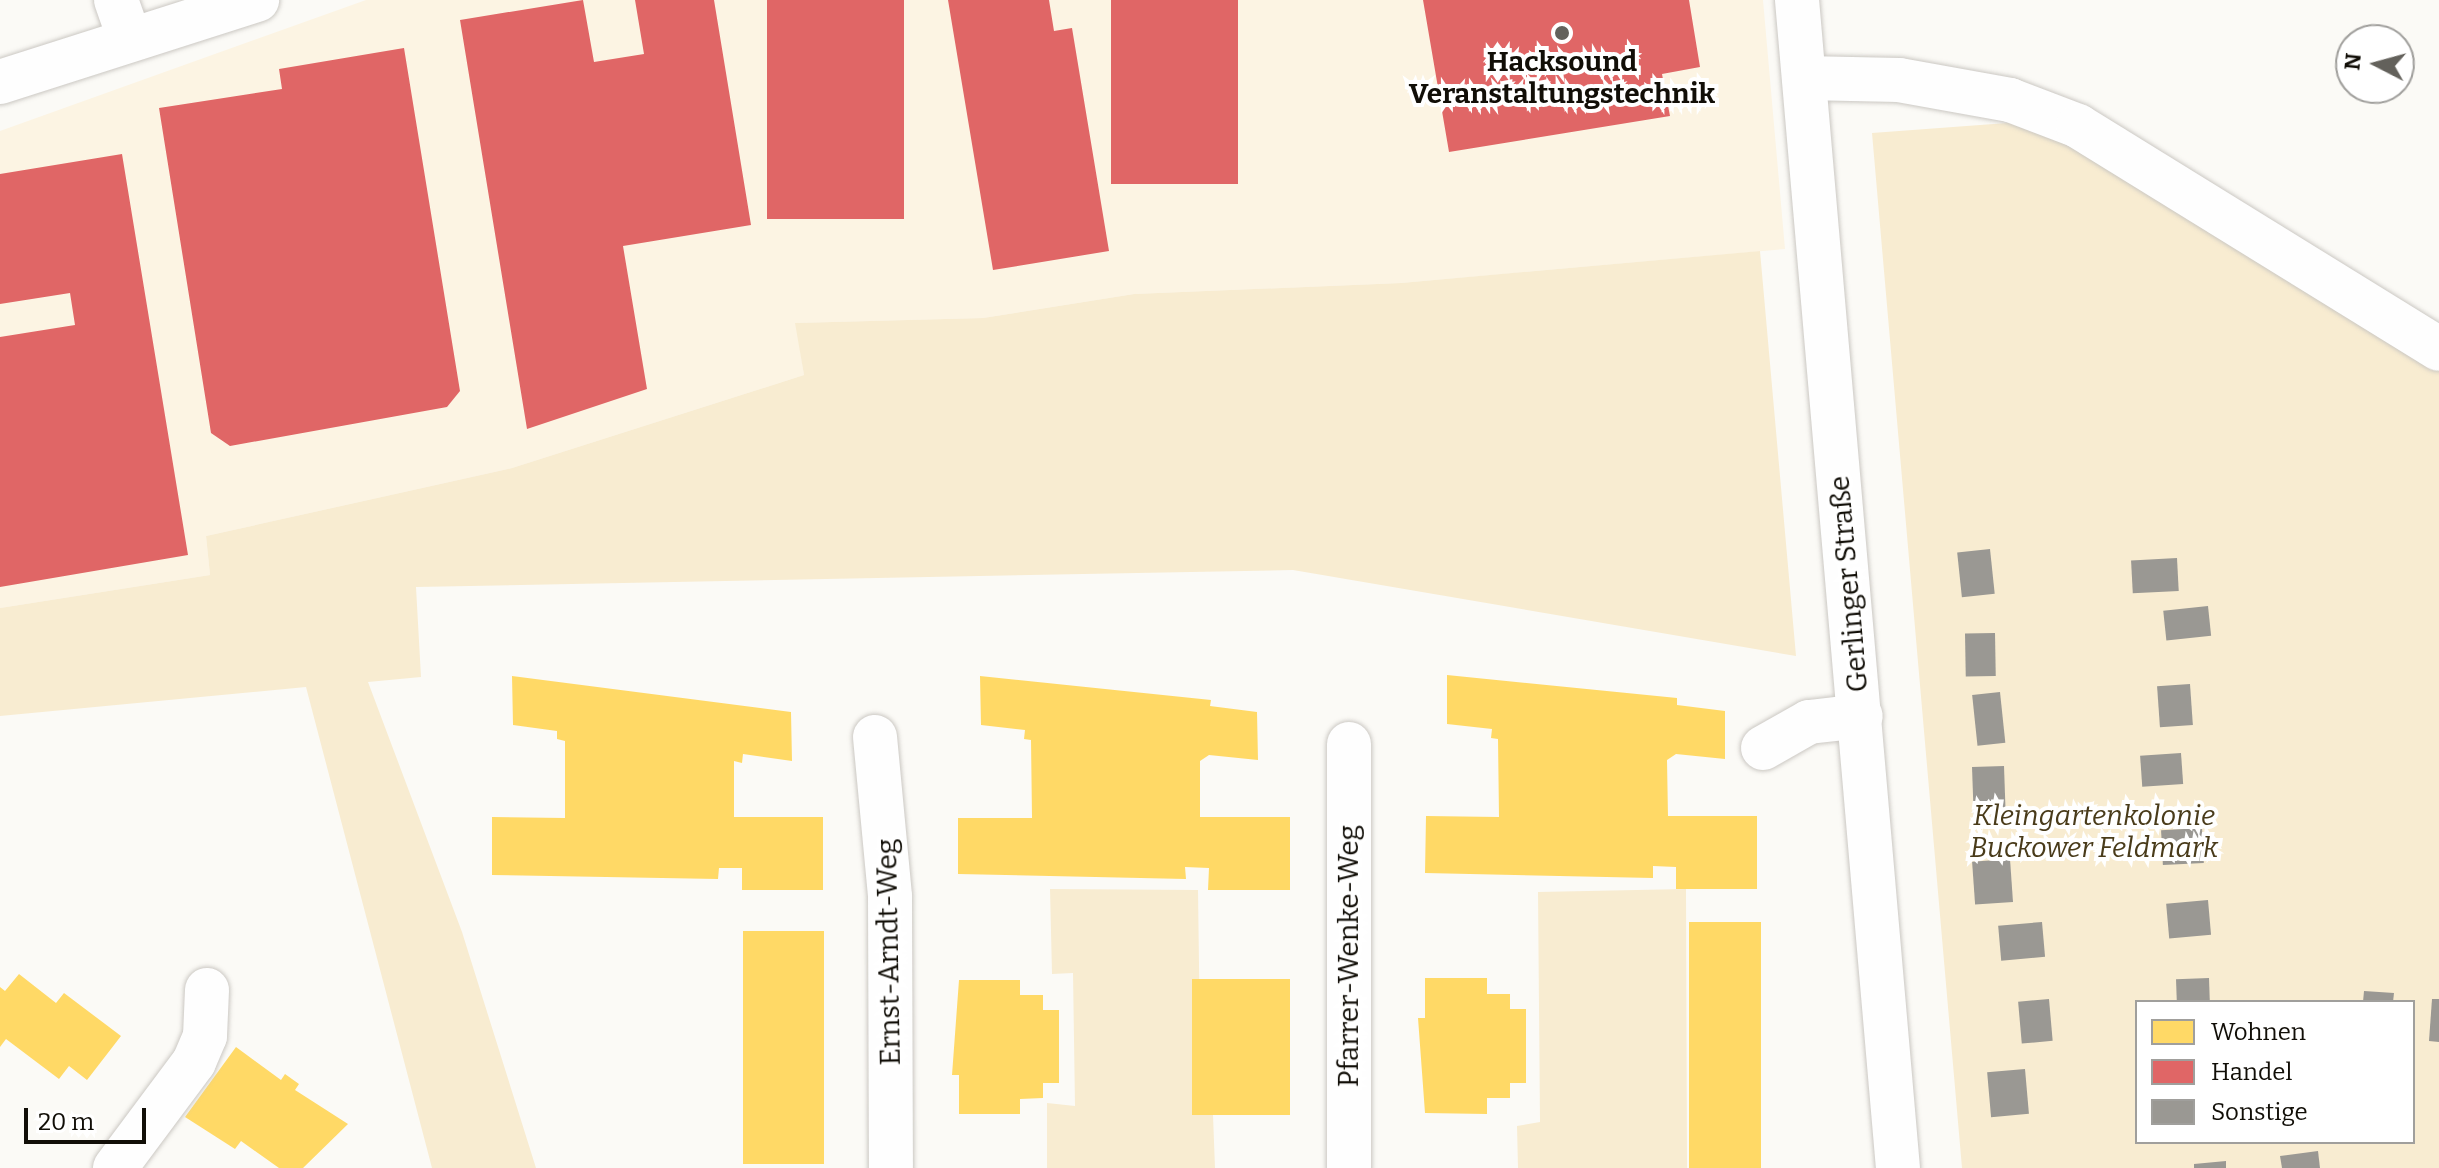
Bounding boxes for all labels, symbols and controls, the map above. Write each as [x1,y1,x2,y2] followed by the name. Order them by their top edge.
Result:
[1553,24,1571,42] marker: Hacksound Veranstaltungstechnik
[2335,24,2415,104] north arrow
[1409,45,1715,111] place label: Hacksound Veranstaltungstechnik
[2338,52,2367,72] text: N
[1823,474,1875,694] street label: Gerlinger Straße
[1970,799,2218,865] park label: Kleingartenkolonie Buckower Feldmark
[1332,825,1366,1087] street label: Pfarrer-Wenke-Weg
[870,838,908,1066] street label: Ernst-Arndt-Weg
[2135,1000,2415,1144] legend
[2211,1018,2306,1046] text: Wohnen
[2211,1058,2292,1086] text: Handel
[28,1092,150,1142] scale bar
[2211,1098,2308,1126] text: Sonstige
[38,1108,94,1136] text: 20 m

